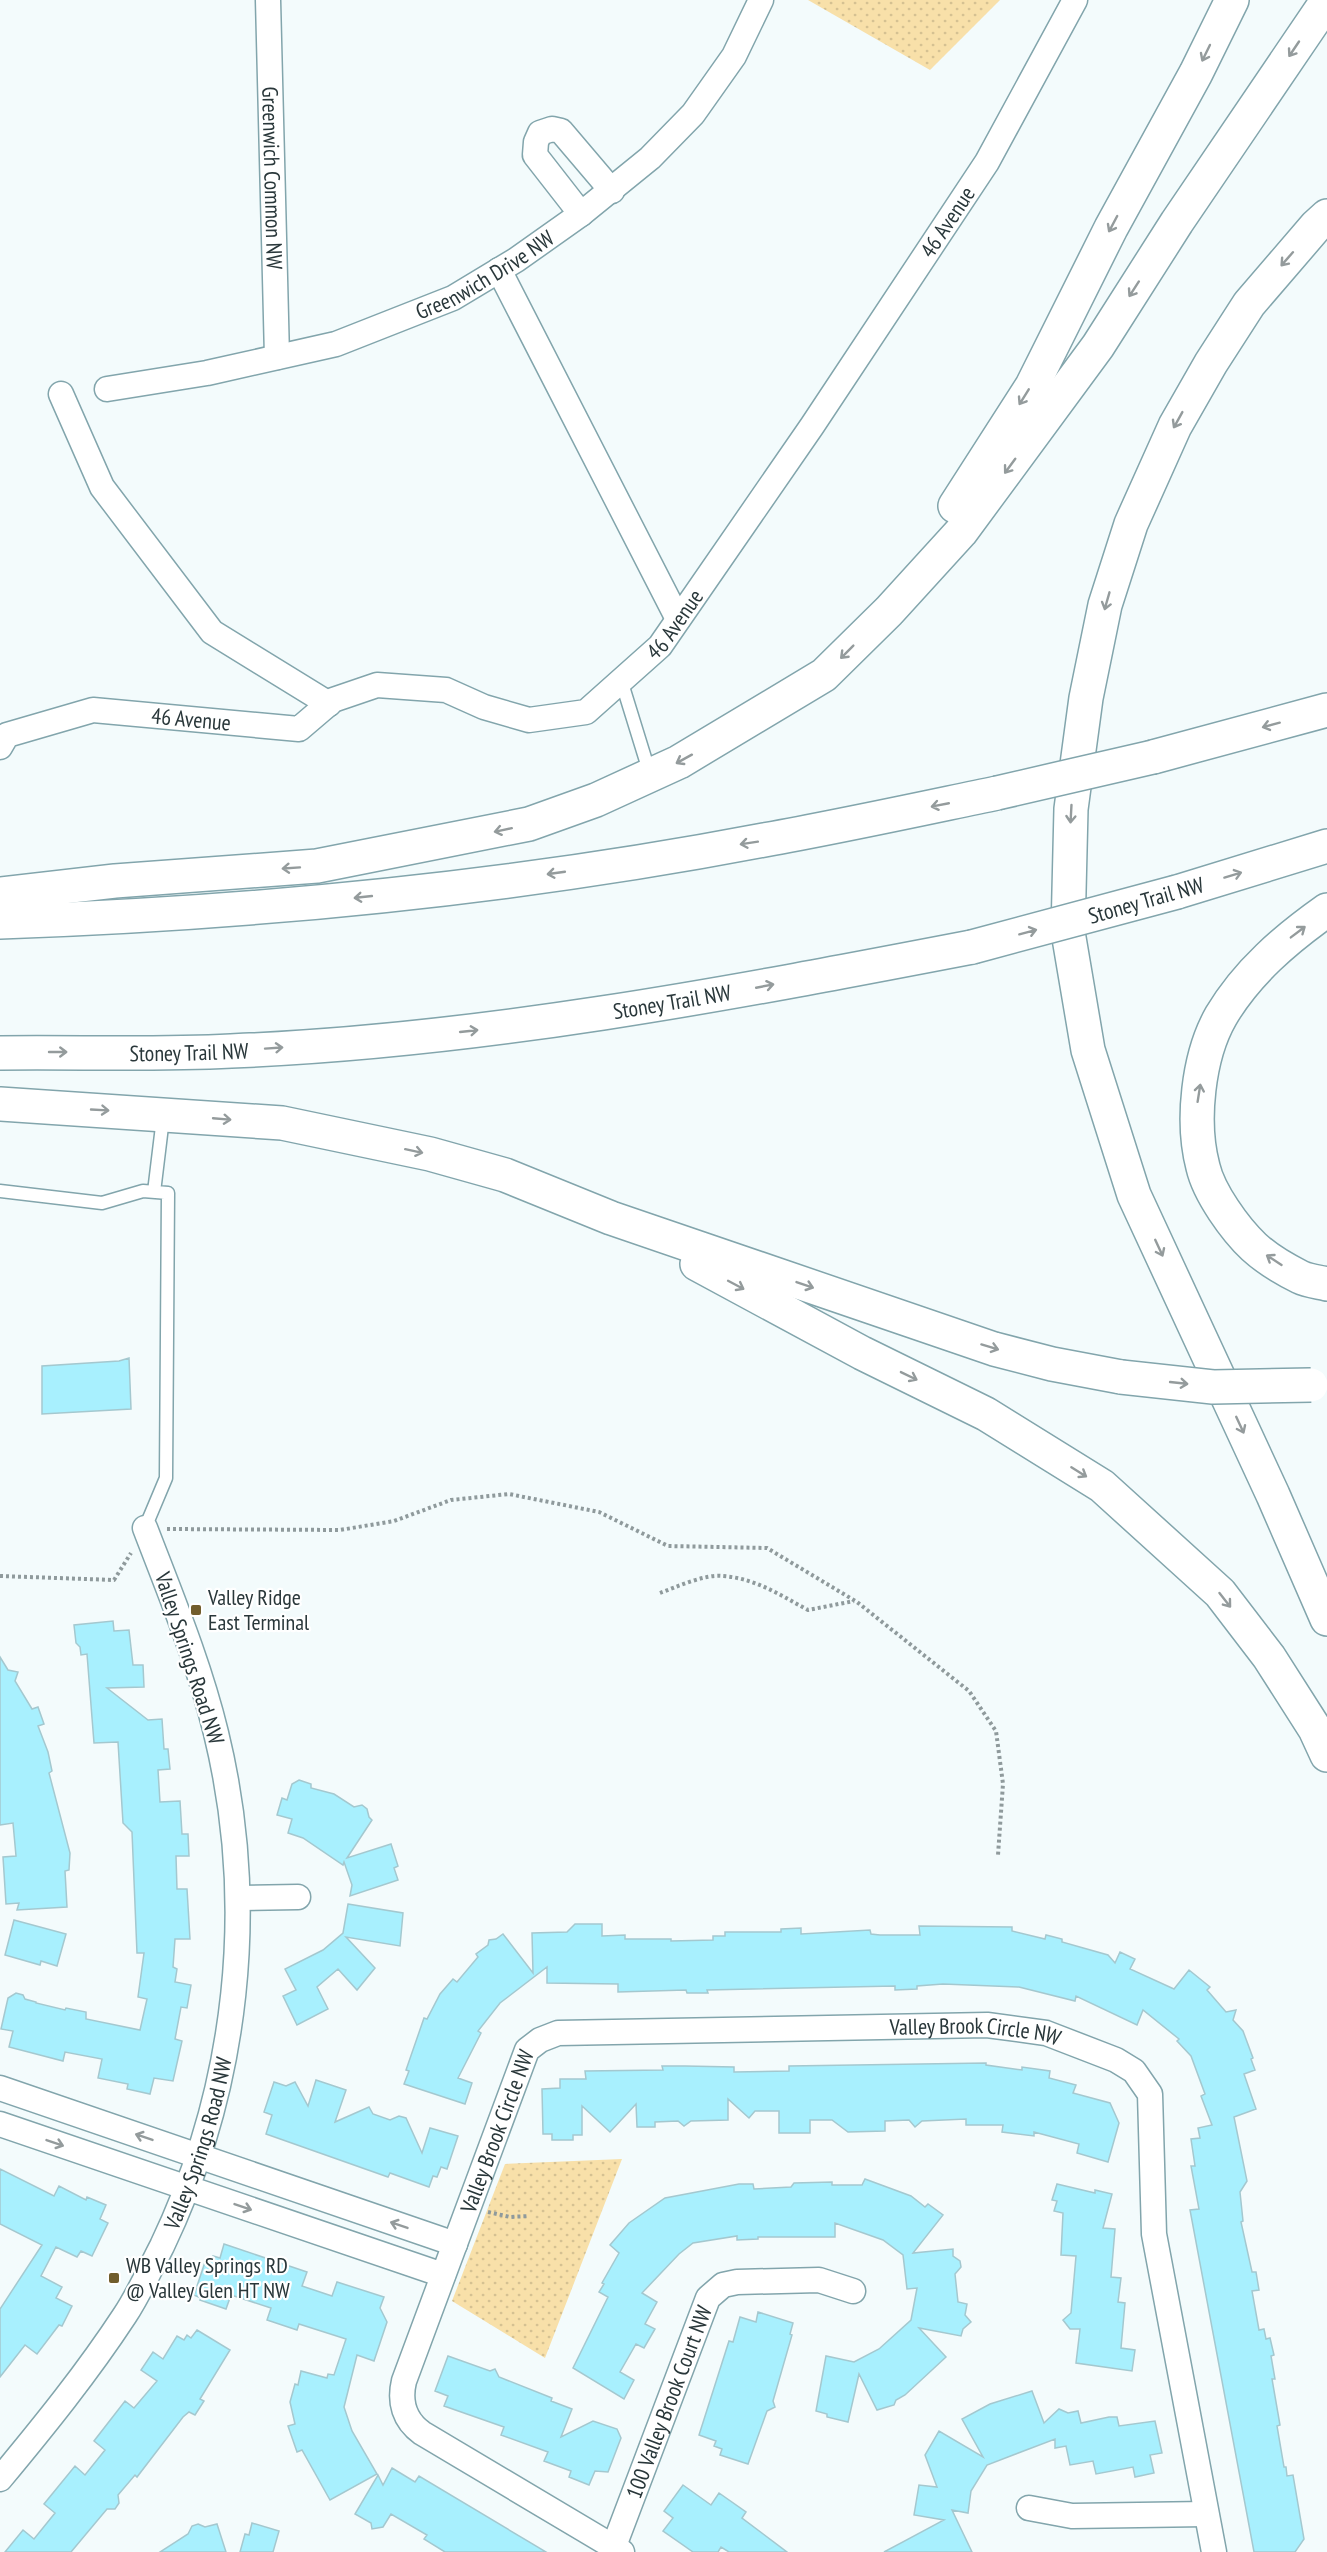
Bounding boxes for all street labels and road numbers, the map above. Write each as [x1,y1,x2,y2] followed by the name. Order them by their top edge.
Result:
[256,86,289,270] street label: Greenwich Common NW
[914,181,981,263] street label: 46 Avenue
[411,224,559,325] street label: Greenwich Drive NW
[640,584,709,666] street label: 46 Avenue
[150,701,232,737] street label: 46 Avenue
[1085,870,1207,930] street label: Stoney Trail NW
[611,978,733,1025] street label: Stoney Trail NW
[129,1036,249,1067] street label: Stoney Trail NW
[149,1567,231,1748] street label: Valley Springs Road NW
[888,2011,1065,2052] street label: Valley Brook Circle NW
[453,2046,540,2218] street label: Valley Brook Circle NW
[157,2054,238,2235] street label: Valley Springs Road NW
[619,2302,718,2502] street label: 100 Valley Brook Court NW

